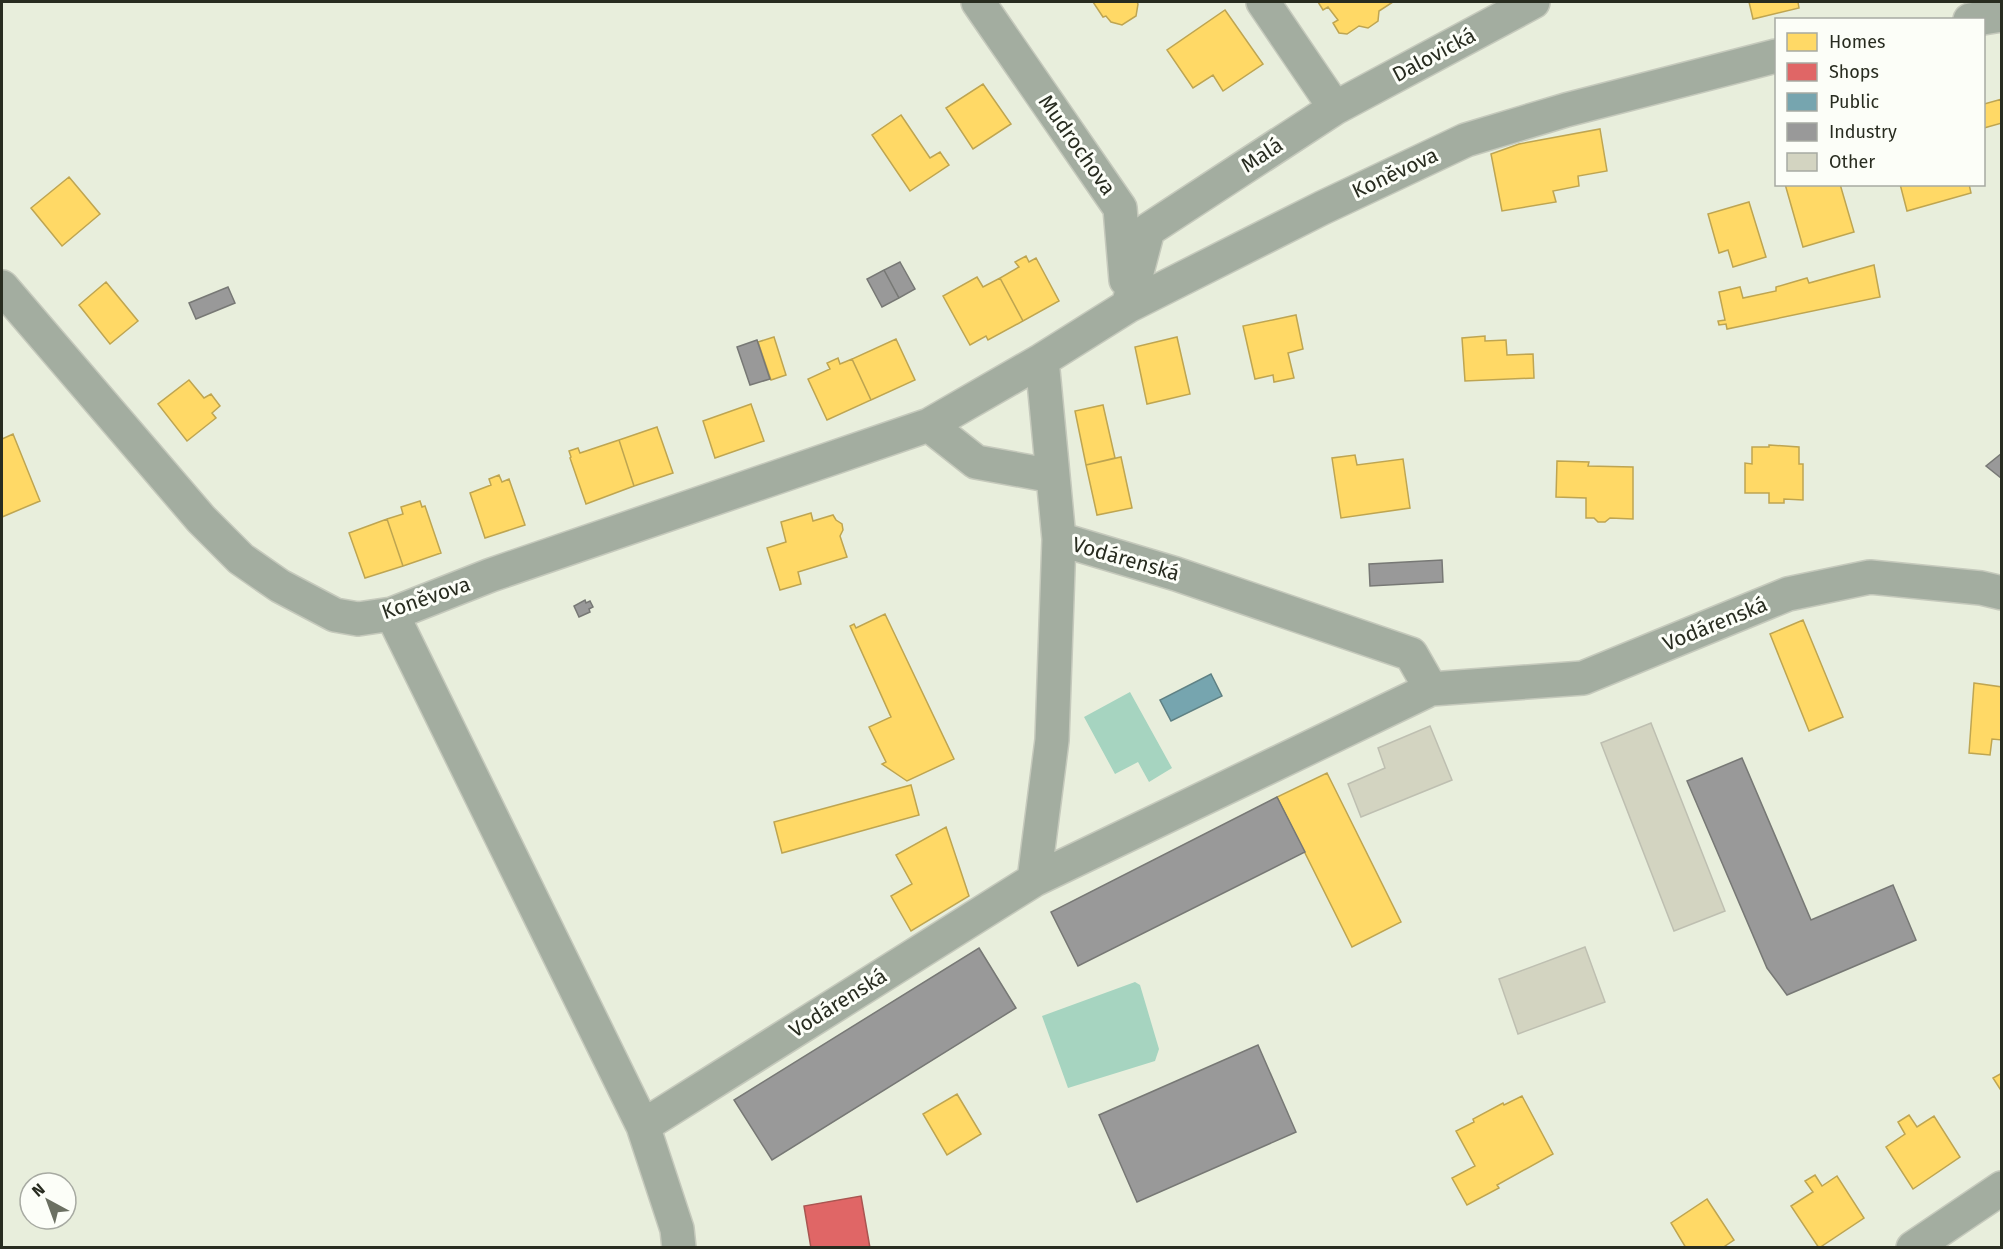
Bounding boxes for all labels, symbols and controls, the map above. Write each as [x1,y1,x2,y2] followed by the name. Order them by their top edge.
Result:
[1775,18,1985,186] legend
[1388,22,1480,88] street label: Dalovická
[1829,31,1885,53] text: Homes
[1829,61,1879,83] text: Shops
[1033,90,1121,200] street label: Mudrochova
[1829,91,1879,113] text: Public
[1829,121,1897,143] text: Industry
[1236,132,1288,178] street label: Malá
[1348,142,1442,204] street label: Koněvova
[1829,151,1875,173] text: Other
[1069,531,1183,587] street label: Vodárenská
[378,571,474,625] street label: Koněvova
[1659,591,1771,657] street label: Vodárenská
[784,963,892,1043] street label: Vodárenská
[18,1171,78,1231] north arrow
[28,1179,49,1201] text: N

